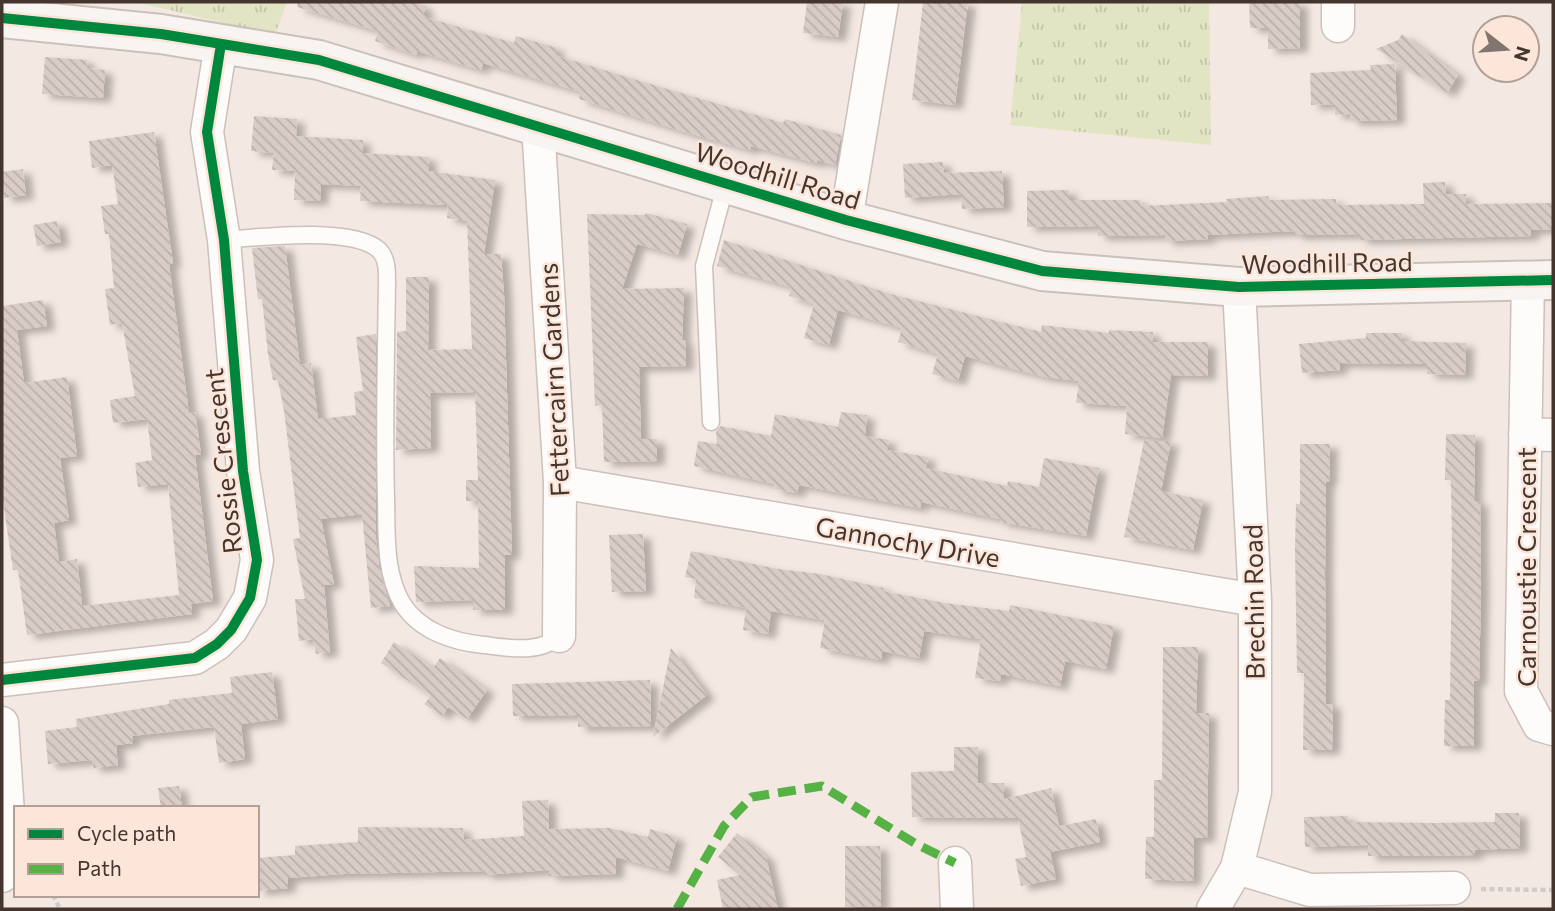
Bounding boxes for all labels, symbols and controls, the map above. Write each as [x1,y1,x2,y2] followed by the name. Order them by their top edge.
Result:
[1471,14,1541,84] north arrow
[1510,44,1536,64] text: N
[692,135,864,215] street label: Woodhill Road
[1241,245,1413,279] street label: Woodhill Road
[531,262,575,498] street label: Fettercairn Gardens
[197,367,247,555] street label: Rossie Crescent
[1510,447,1541,687] street label: Carnoustie Crescent
[813,510,1003,572] street label: Gannochy Drive
[1236,524,1270,680] street label: Brechin Road
[14,806,259,897] legend
[77,820,176,845] text: Cycle path
[77,855,122,880] text: Path

